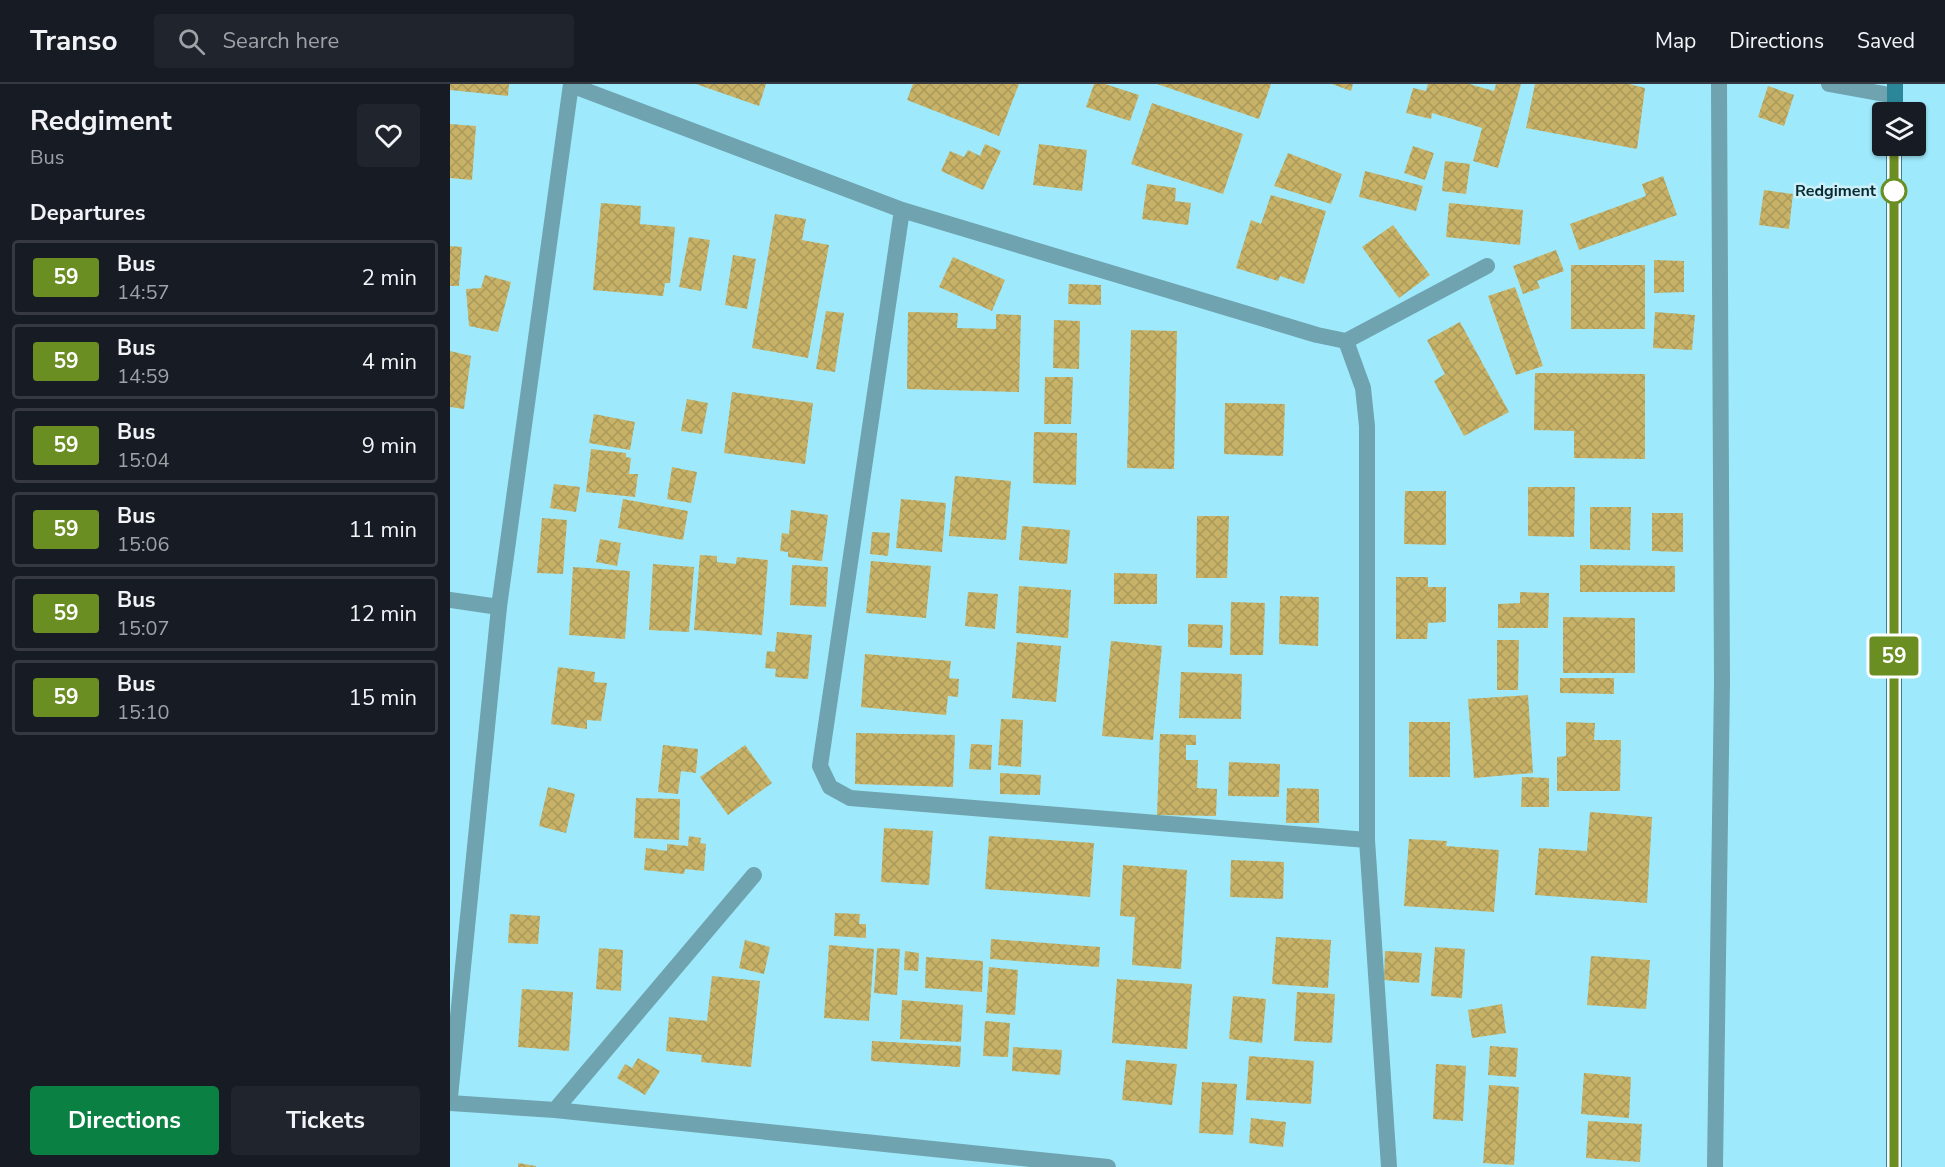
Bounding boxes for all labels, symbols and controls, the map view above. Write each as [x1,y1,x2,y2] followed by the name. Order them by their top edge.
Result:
[154,14,574,68] search box
[30,22,118,60] text: Transo
[175,25,208,58] icon: search
[223,26,339,56] text: Search here
[1655,27,1696,55] text: Map
[1729,27,1824,55] text: Directions
[1857,27,1915,55] text: Saved
[30,102,172,140] text: Redgiment
[1872,102,1926,156] map controls
[1872,102,1926,156] button: layers
[357,104,420,167] button: heart
[30,144,64,171] text: Bus
[1881,178,1907,204] marker: Redgiment
[1795,180,1877,202] place label: Redgiment
[30,198,145,228] text: Departures
[117,249,156,279] text: Bus
[53,263,79,291] text: 59
[362,263,417,293] text: 2 min
[117,279,170,306] text: 14:57
[117,333,156,363] text: Bus
[53,347,79,375] text: 59
[362,347,417,377] text: 4 min
[117,363,170,390] text: 14:59
[117,417,156,447] text: Bus
[53,431,79,459] text: 59
[362,431,417,461] text: 9 min
[117,447,170,474] text: 15:04
[117,501,156,531] text: Bus
[53,515,79,543] text: 59
[349,515,417,545] text: 11 min
[117,531,170,558] text: 15:06
[117,585,156,615] text: Bus
[53,599,79,627] text: 59
[349,599,417,629] text: 12 min
[117,615,170,642] text: 15:07
[1867,636,1921,676] line badge: 59
[1881,642,1907,670] text: 59
[117,669,156,699] text: Bus
[53,683,79,711] text: 59
[349,683,417,713] text: 15 min
[117,699,170,726] text: 15:10
[30,1086,219,1155] button: Directions
[231,1086,420,1155] button: Tickets

